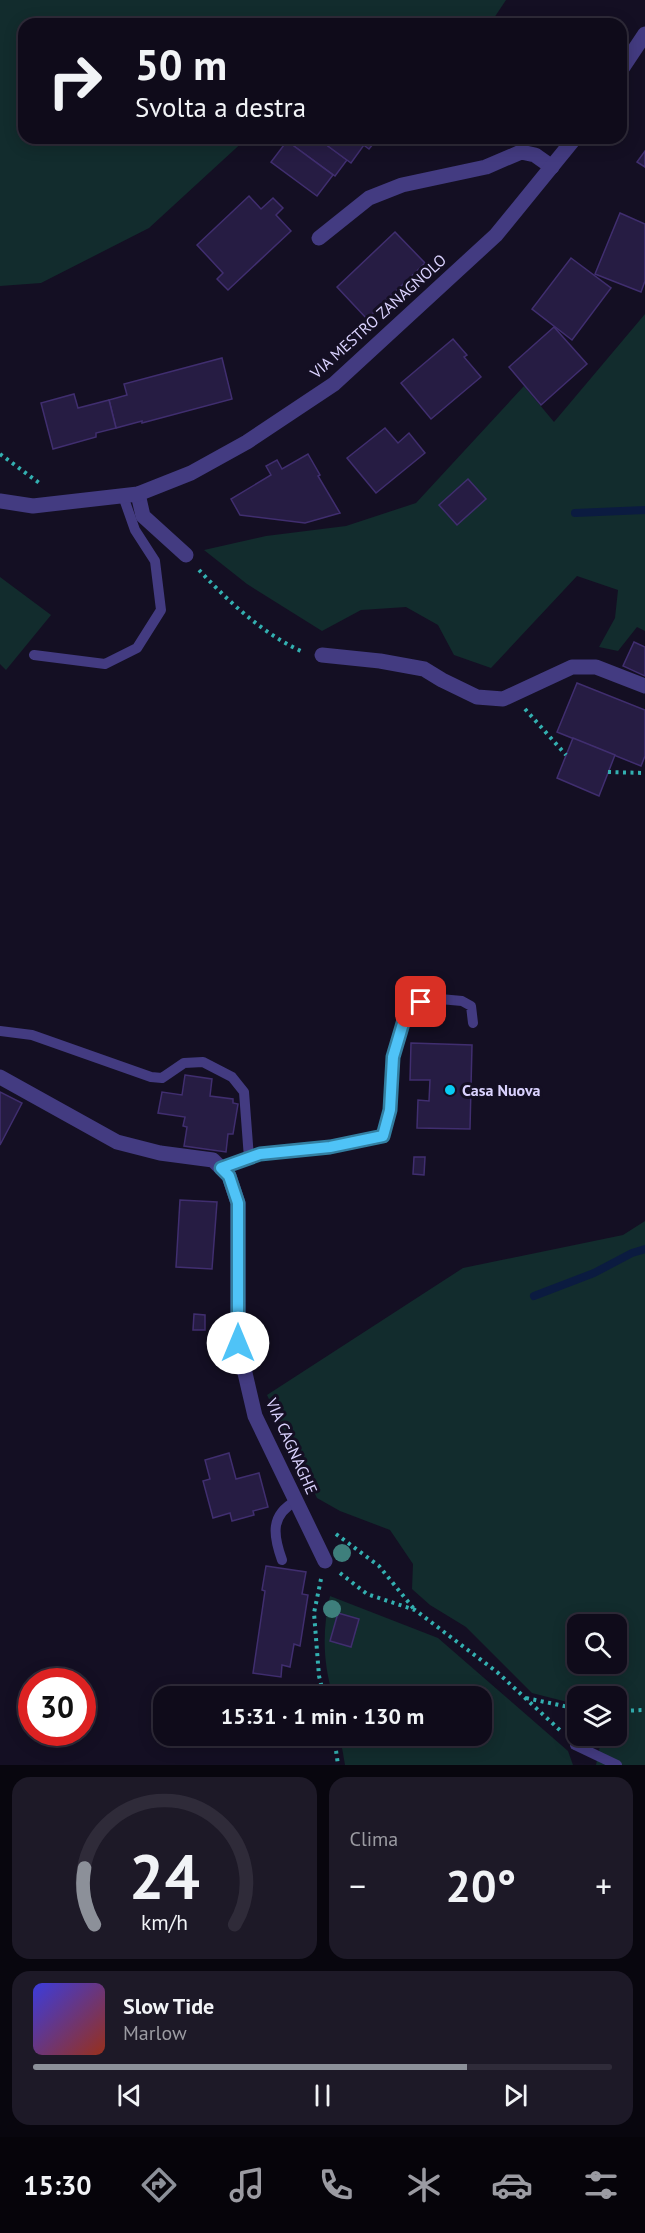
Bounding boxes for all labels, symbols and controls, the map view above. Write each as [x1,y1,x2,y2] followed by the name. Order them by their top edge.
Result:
[135,37,227,92] text: 50 m
[36,42,114,120] icon: right
[135,90,306,124] text: Svolta a destra
[305,250,450,383] street label: VIA MESTRO ZANAGNOLO
[395,976,446,1027] pin
[404,985,437,1018] icon: arrive
[462,1080,541,1100] place label: Casa Nuova
[443,1083,457,1097] marker: Casa Nuova
[206,1311,270,1375] position arrow
[262,1394,322,1497] street label: VIA CAGNAGHE
[567,1614,627,1746] map controls
[567,1614,627,1674] button: search
[18,1668,96,1746] speed limit sign: 30
[567,1686,627,1746] button: layers
[221,1702,424,1730] text: 15:31 · 1 min · 130 m
[350,1826,398,1852] text: Clima
[129,1835,200,1916] text: 24
[445,1856,516,1914] text: 20°
[350,1864,366,1907] text: −
[595,1864,612,1907] text: +
[141,1908,188,1936] text: km/h
[123,1992,214,2020] text: Slow Tide
[123,2020,187,2046] text: Marlow
[113,2079,146,2112] icon: previous
[306,2079,339,2112] icon: pause
[499,2079,532,2112] icon: next
[138,2164,180,2206] icon: directions
[226,2164,268,2206] icon: music
[315,2164,357,2206] icon: phone
[403,2164,445,2206] icon: climate
[491,2164,533,2206] icon: car
[580,2164,622,2206] icon: filters
[23,2168,92,2202] text: 15:30

